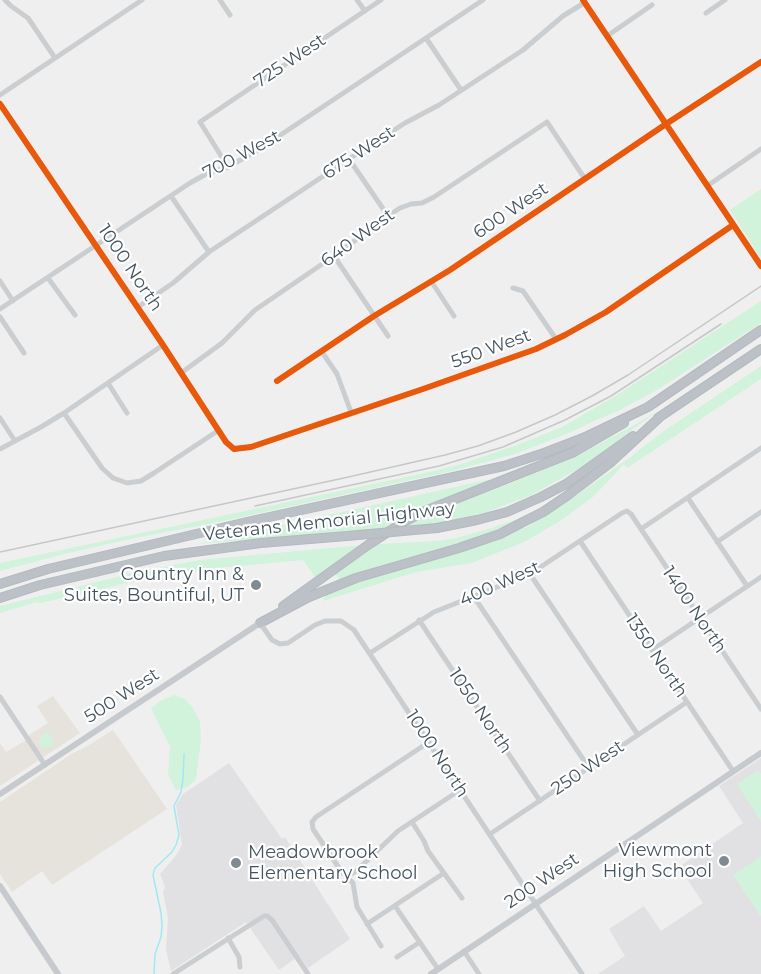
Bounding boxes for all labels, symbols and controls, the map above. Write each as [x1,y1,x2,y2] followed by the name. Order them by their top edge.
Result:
[250,29,330,93] street label: 725 West
[319,122,399,184] street label: 675 West
[200,126,284,184] street label: 700 West
[470,178,552,244] street label: 600 West
[317,204,399,272] street label: 640 West
[93,221,167,315] street label: 1000 North
[448,325,534,373] street label: 550 West
[202,498,456,546] street label: Veterans Memorial Highway
[456,557,544,611] street label: 400 West
[657,563,731,657] street label: 1400 North
[64,564,244,606] place label: Country Inn & Suites, Bountiful, UT
[249,578,263,592] marker: Country Inn & Suites, Bountiful, UT
[620,610,692,702] street label: 1350 North
[81,664,163,728] street label: 500 West
[444,664,516,758] street label: 1050 North
[401,706,473,802] street label: 1000 North
[548,736,628,800] street label: 250 West
[603,840,712,882] place label: Viewmont High School
[248,842,418,884] place label: Meadowbrook Elementary School
[501,848,583,914] street label: 200 West
[717,854,731,868] marker: Viewmont High School
[229,856,243,870] marker: Meadowbrook Elementary School

